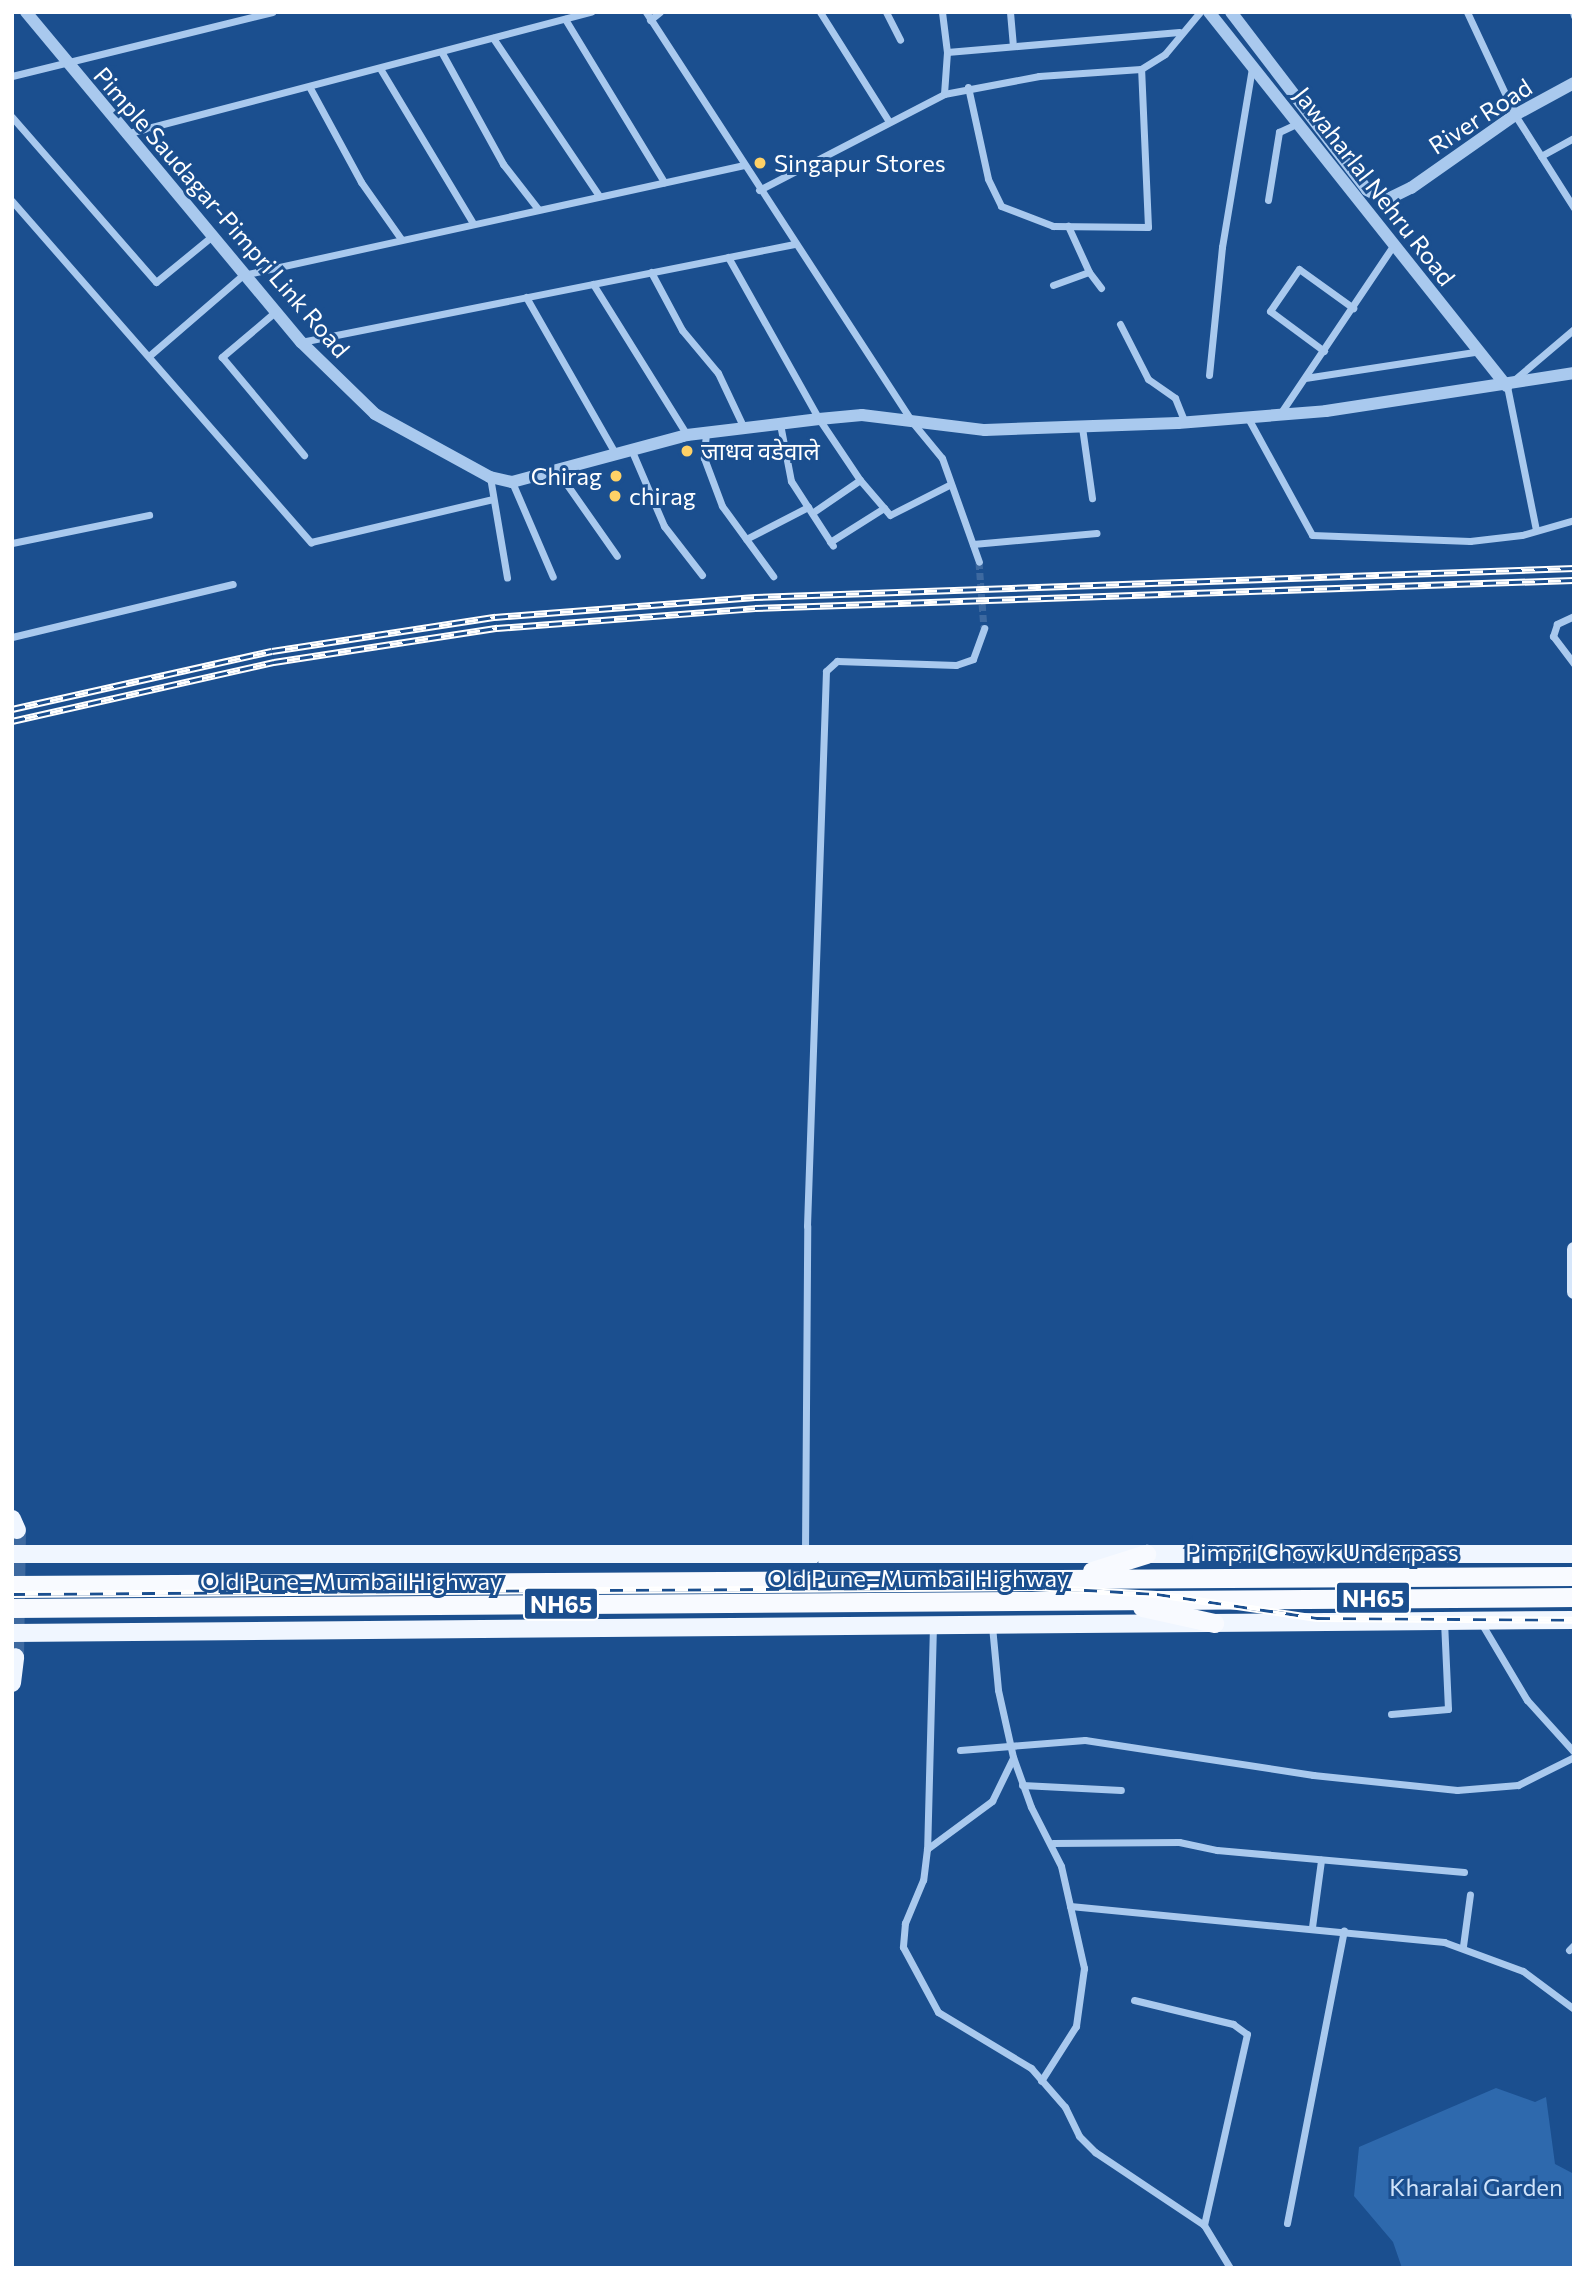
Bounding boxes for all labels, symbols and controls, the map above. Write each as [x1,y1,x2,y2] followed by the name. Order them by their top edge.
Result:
[88,61,356,363] street label: Pimple Saudagar-Pimpri Link Road
[1423,72,1537,160] street label: River Road
[1288,81,1462,291] street label: Jawaharlal Nehru Road
[774,149,946,177] place label: Singapur Stores
[752,155,768,171] marker: Singapur Stores
[701,437,820,465] place label: जाधव वडेवाले
[679,443,695,459] marker: जाधव वडेवाले
[531,462,602,490] place label: Chirag
[608,468,624,484] marker: Chirag
[629,482,696,510] place label: chirag
[607,488,623,504] marker: chirag
[1185,1538,1459,1566] street label: Pimpri Chowk Underpass
[767,1564,1069,1592] street label: Old Pune–Mumbai Highway
[200,1567,502,1595] street label: Old Pune–Mumbai Highway
[1334,1578,1412,1618] road number: NH65
[522,1584,600,1624] road number: NH65
[1389,2173,1563,2201] park label: Kharalai Garden

